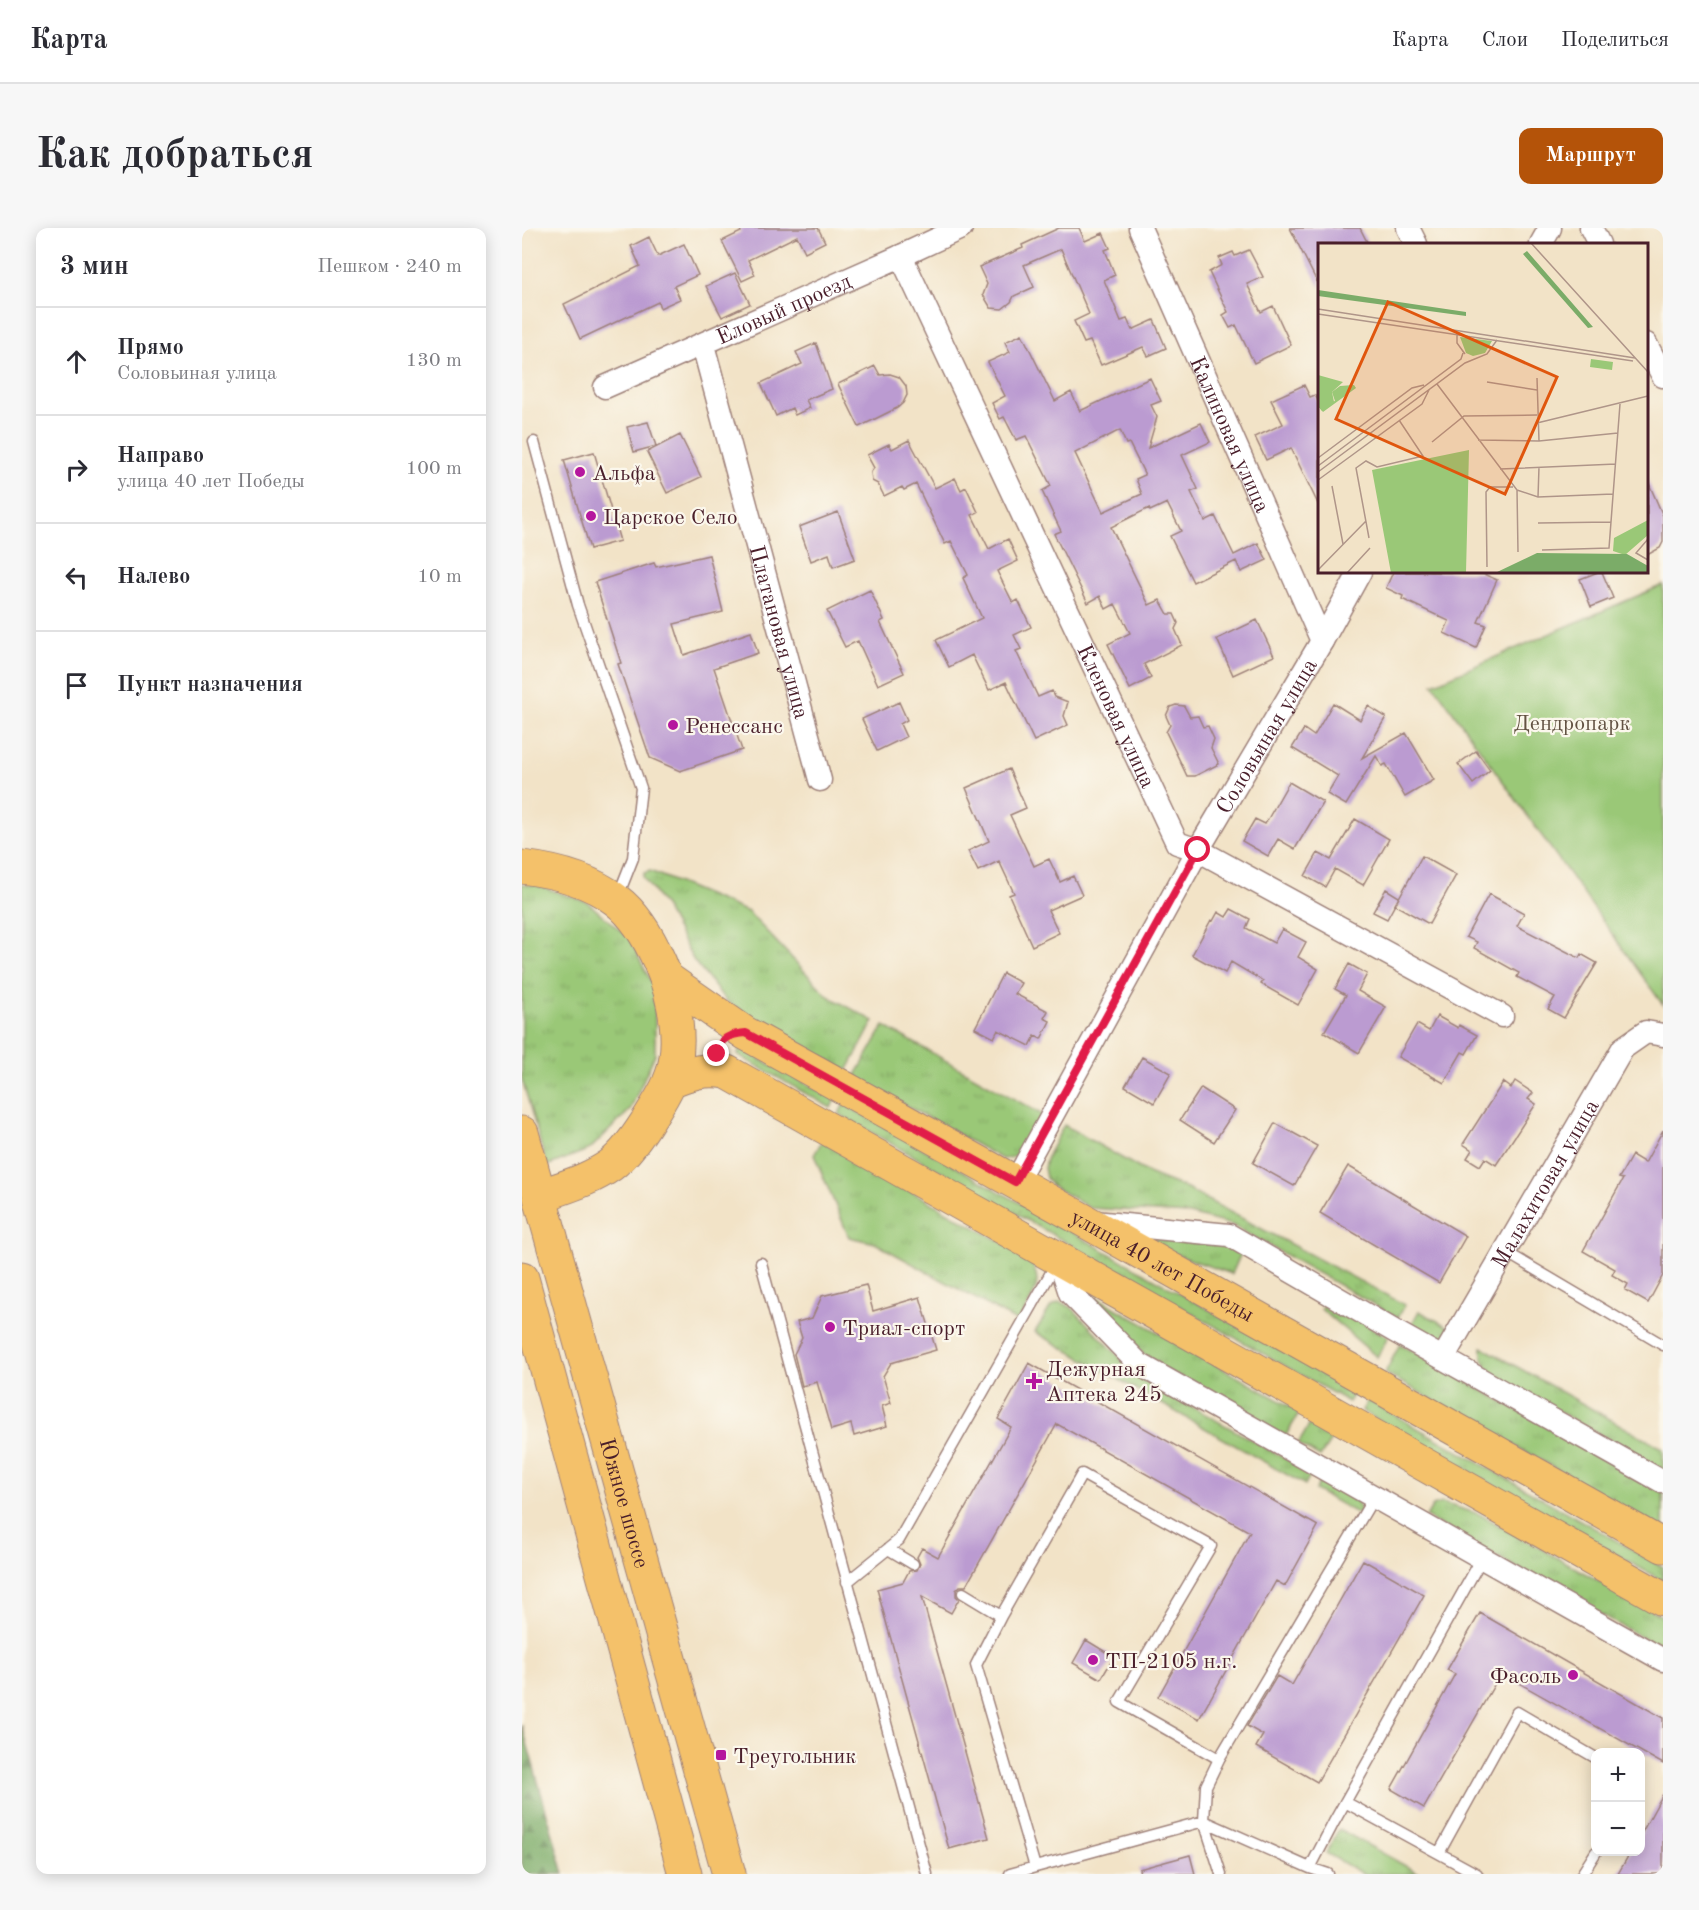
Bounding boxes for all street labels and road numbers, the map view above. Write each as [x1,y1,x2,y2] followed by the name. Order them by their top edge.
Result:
[713,270,855,349] street label: Еловый проезд
[1185,353,1273,516] street label: Калиновая улица
[744,543,812,722] street label: Платановая улица
[1072,641,1158,792] street label: Кленовая улица
[1213,655,1322,818] street label: Соловьиная улица
[1489,1096,1604,1273] street label: Малахитовая улица
[1066,1206,1257,1327] street label: улица 40 лет Победы
[595,1436,652,1571] street label: Южное шоссе

